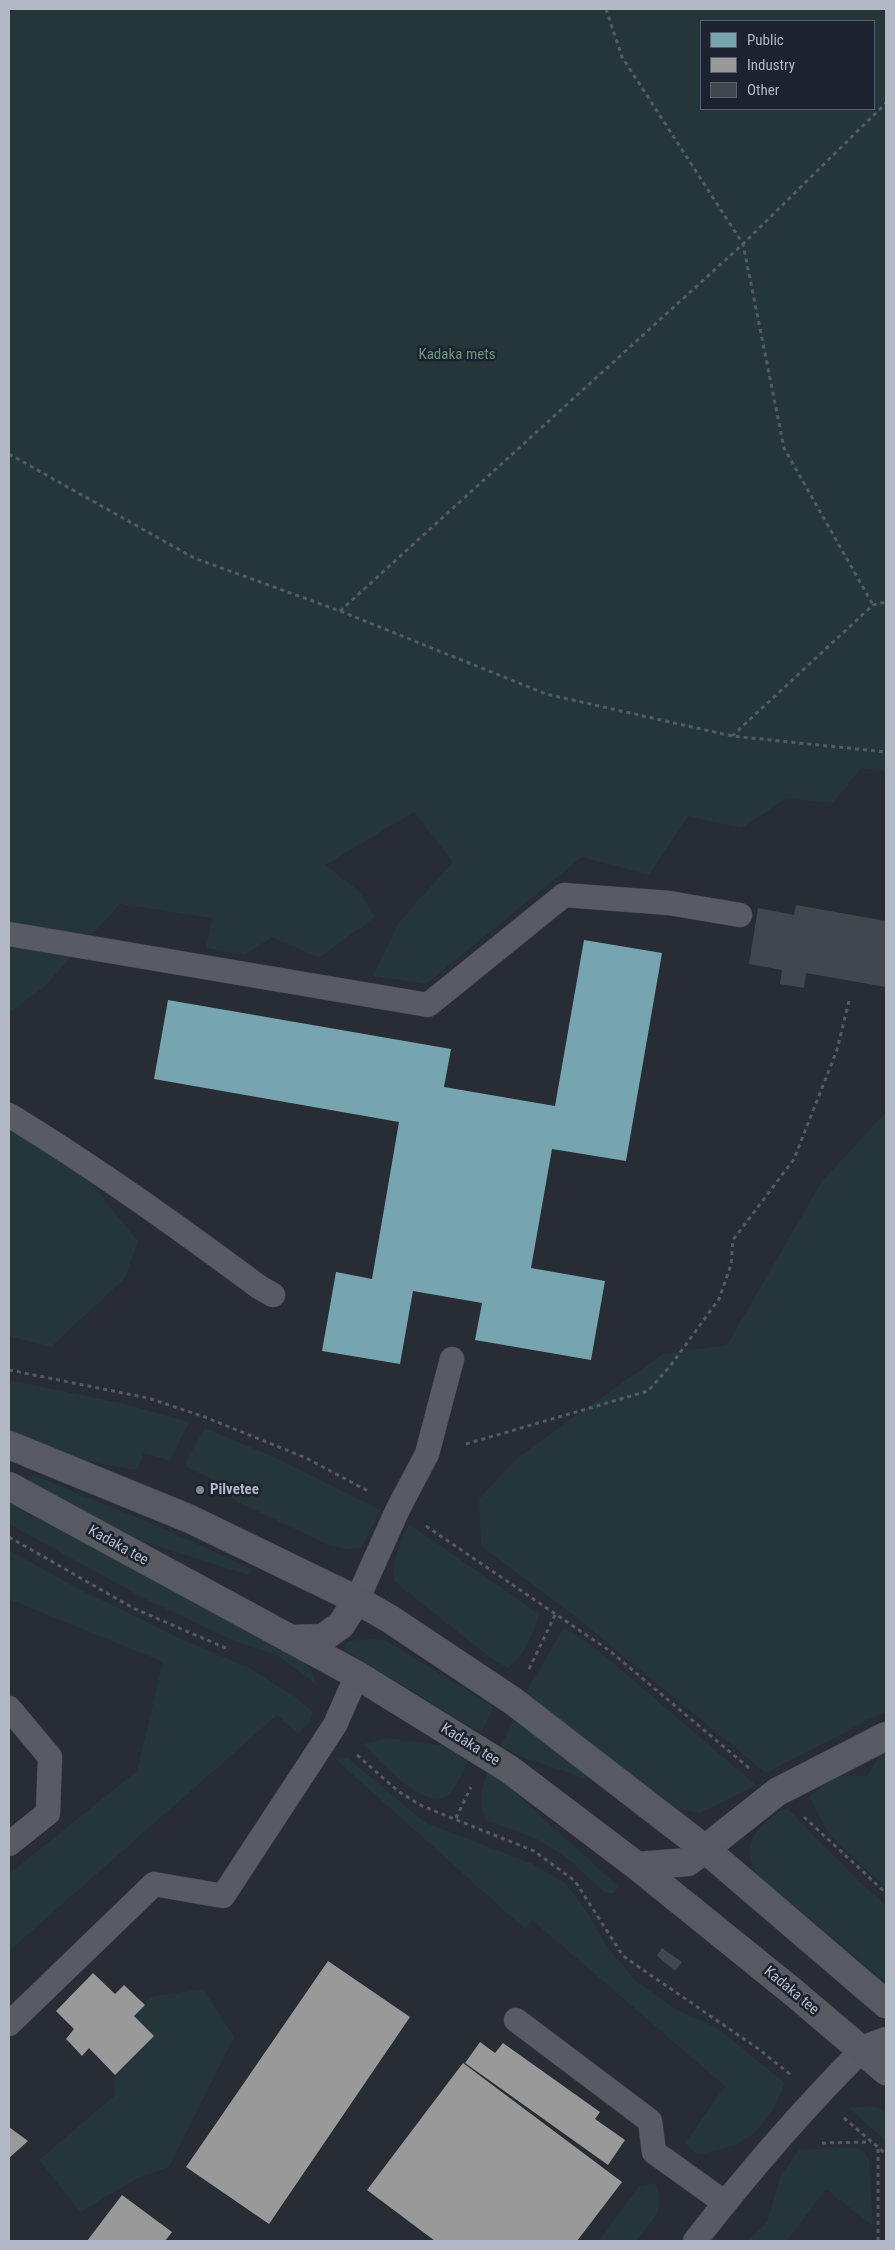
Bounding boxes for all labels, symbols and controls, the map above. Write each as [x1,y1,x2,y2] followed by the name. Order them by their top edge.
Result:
[700,20,875,110] legend
[747,31,784,49] text: Public
[747,56,795,74] text: Industry
[747,81,779,99] text: Other
[419,346,495,364] park label: Kadaka mets
[210,1481,259,1499] place label: Pilvetee
[194,1484,206,1496] marker: Pilvetee
[85,1522,151,1570] street label: Kadaka tee
[437,1720,503,1770] street label: Kadaka tee
[760,1963,822,2019] street label: Kadaka tee

